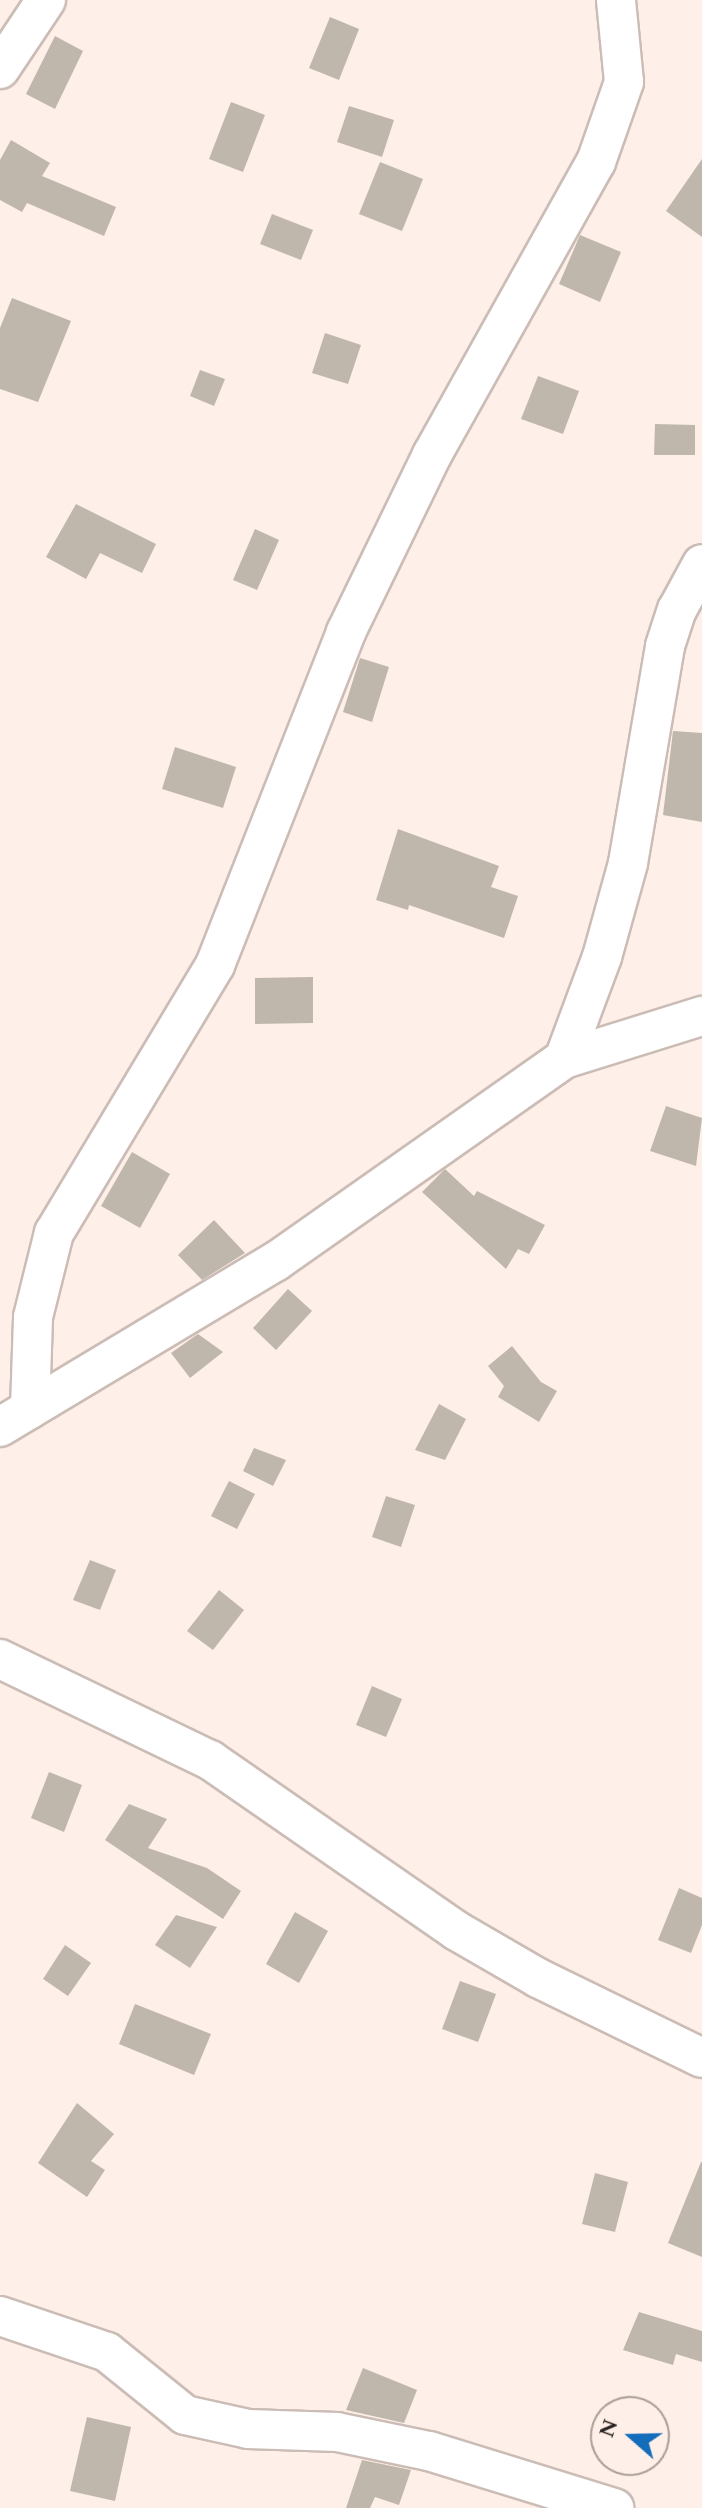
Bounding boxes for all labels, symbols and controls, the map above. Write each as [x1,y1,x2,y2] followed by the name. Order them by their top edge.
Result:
[590,2396,670,2476] north arrow
[590,2414,627,2442] text: N

